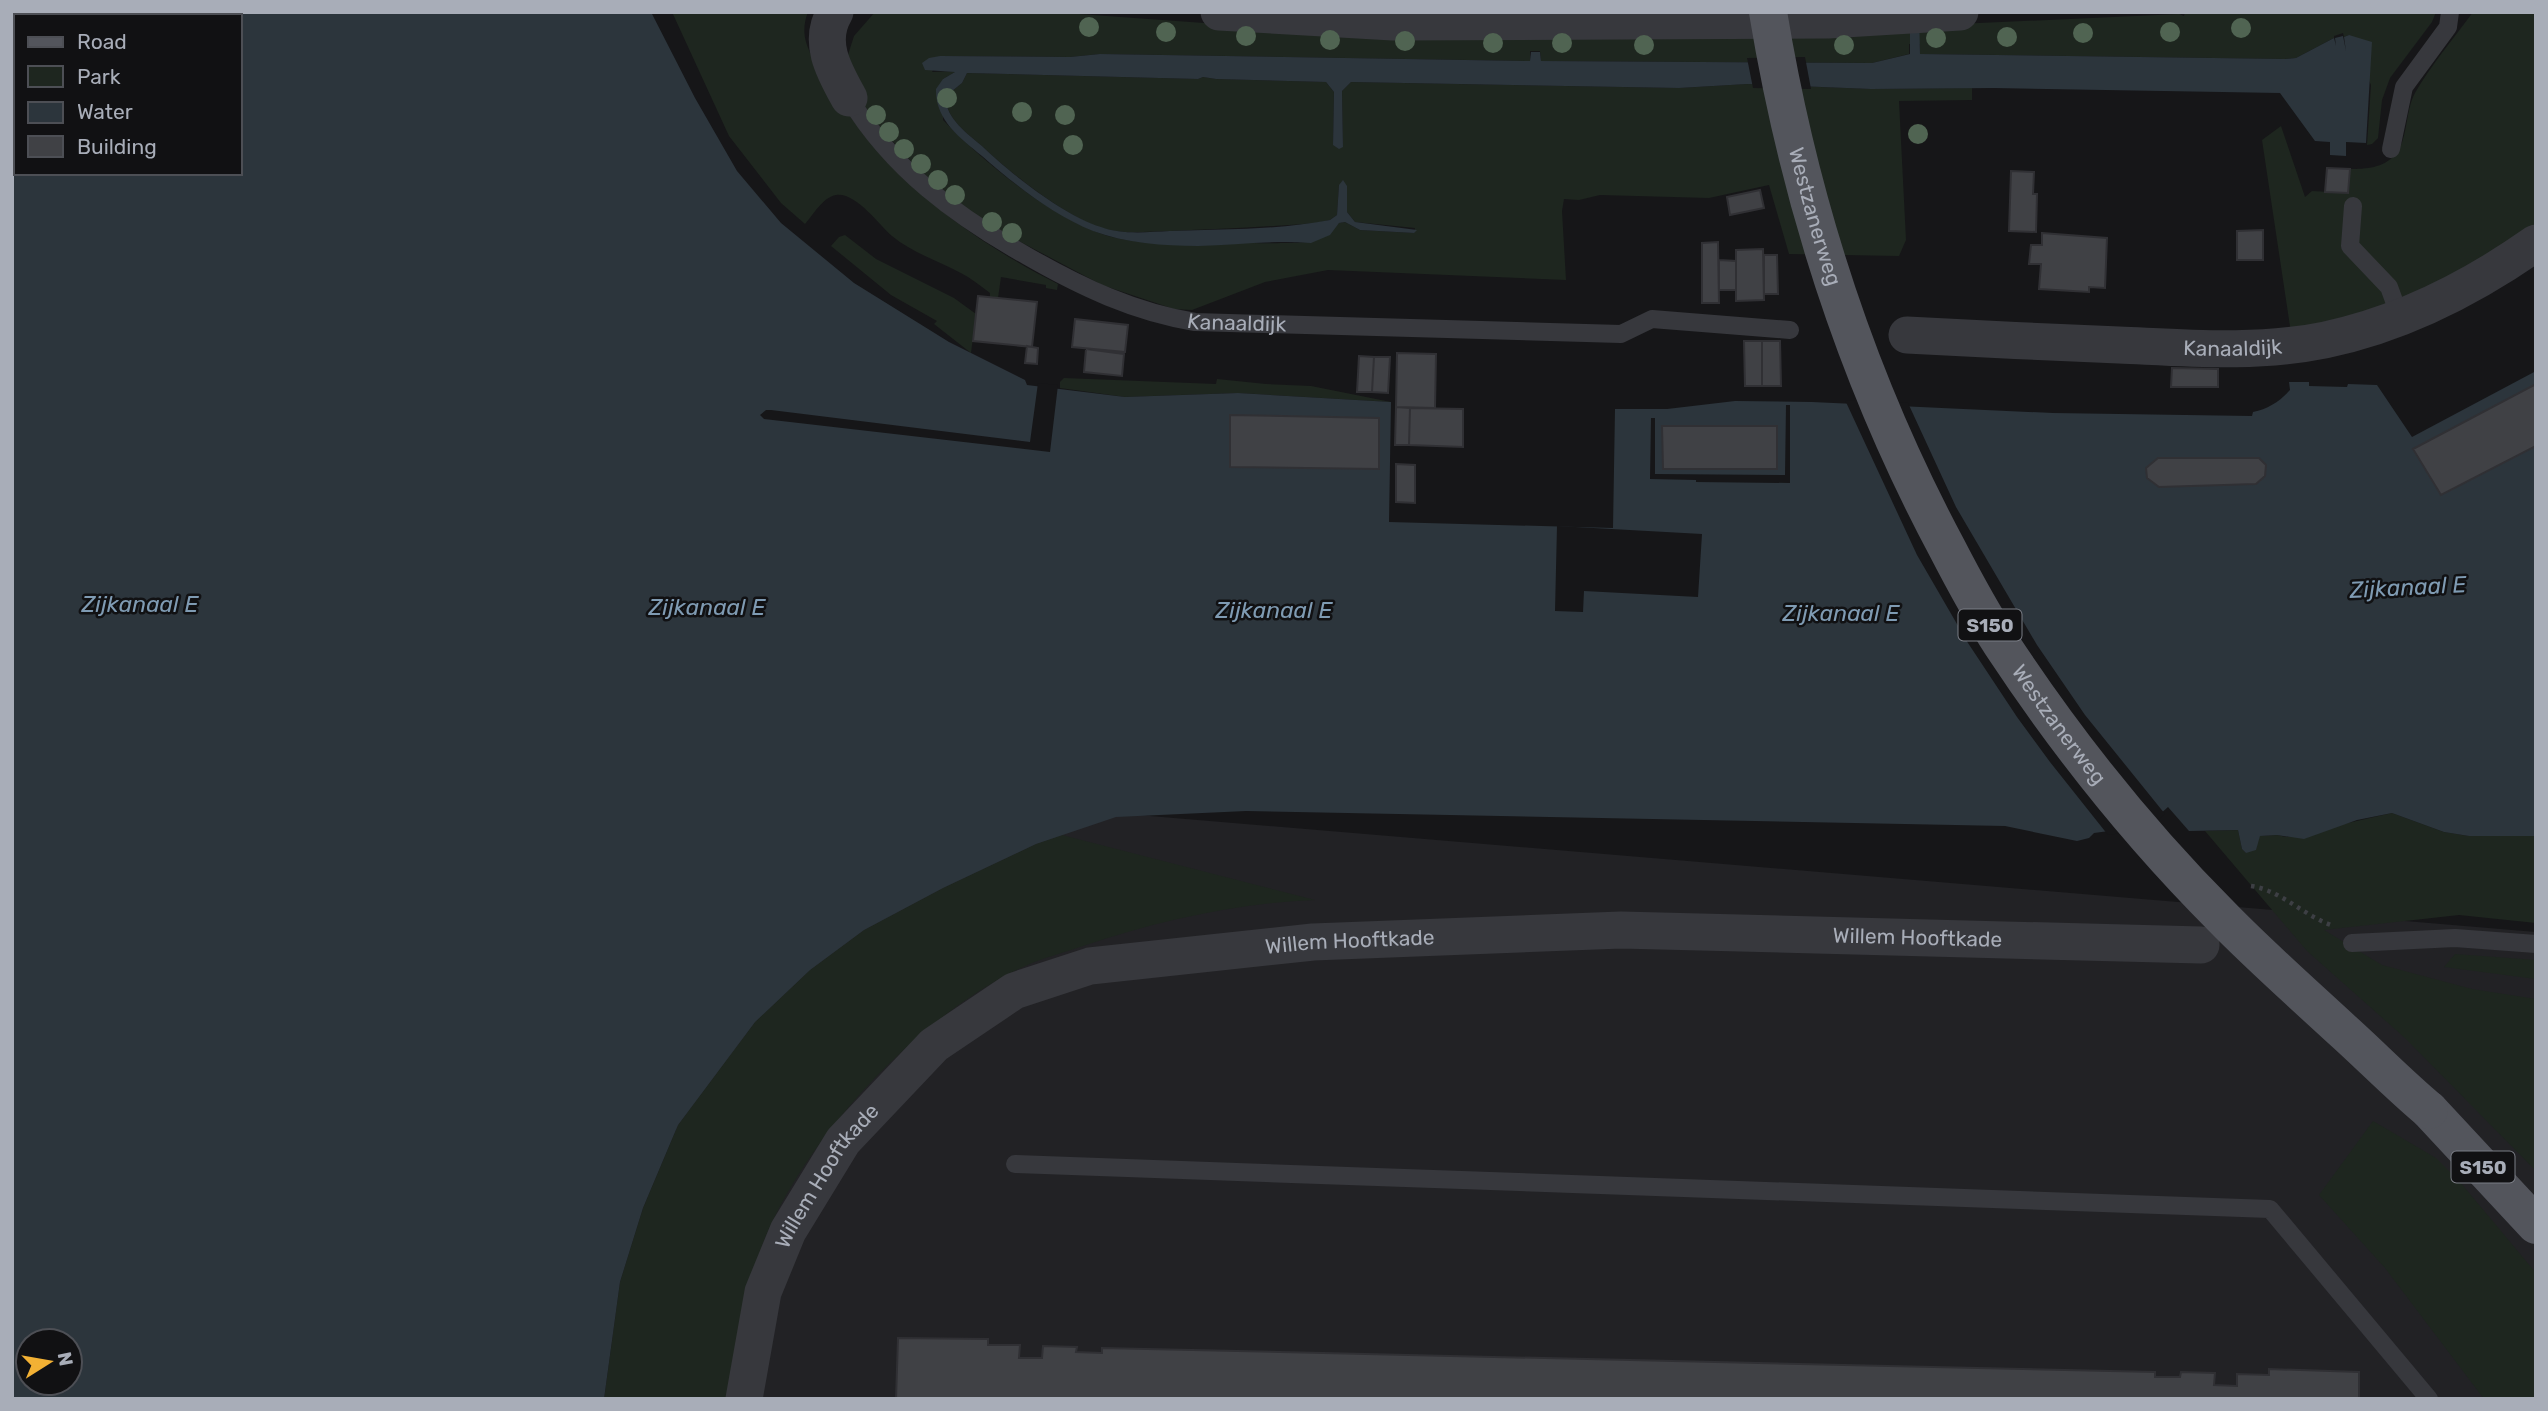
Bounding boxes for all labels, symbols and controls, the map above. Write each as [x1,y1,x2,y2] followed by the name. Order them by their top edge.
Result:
[14,14,242,175] legend
[77,29,127,54] text: Road
[77,64,121,89] text: Park
[77,99,133,124] text: Water
[77,134,157,159] text: Building
[1784,145,1847,289] street label: Westzanerweg
[1185,308,1287,337] street label: Kanaaldijk
[2183,333,2283,361] street label: Kanaaldijk
[2348,570,2468,604] water label: Zijkanaal E
[81,590,199,618] water label: Zijkanaal E
[648,593,766,621] water label: Zijkanaal E
[1215,596,1333,624] water label: Zijkanaal E
[1782,599,1900,627] water label: Zijkanaal E
[1958,610,2022,640] road number: S150
[2007,660,2112,789] street label: Westzanerweg
[1832,922,2003,952] street label: Willem Hooftkade
[1264,924,1435,959] street label: Willem Hooftkade
[769,1098,884,1252] street label: Willem Hooftkade
[2452,1152,2514,1182] road number: S150
[14,1327,84,1397] north arrow
[53,1350,78,1368] text: N

